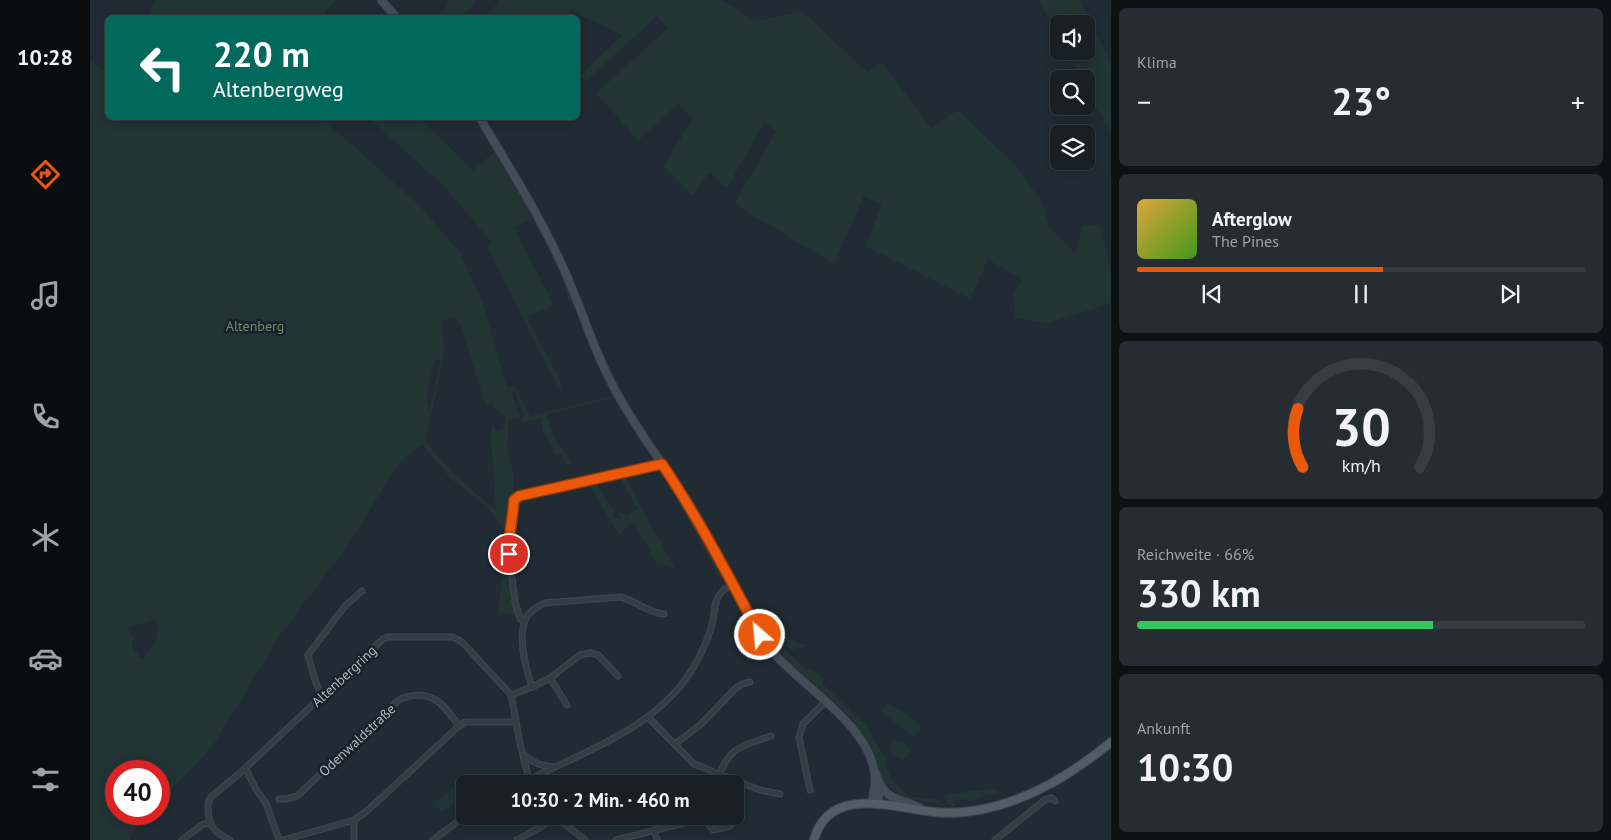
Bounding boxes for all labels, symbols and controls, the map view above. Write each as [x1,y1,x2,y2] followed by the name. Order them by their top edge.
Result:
[1050,15,1095,170] map controls
[1050,15,1095,60] button: sound
[213,31,310,77] text: 220 m
[130,35,195,100] icon: left
[17,43,73,71] text: 10:28
[1137,52,1177,72] text: Klima
[1050,70,1095,115] button: search
[213,75,344,103] text: Altenbergweg
[1331,76,1391,125] text: 23°
[1137,83,1151,120] text: −
[1571,83,1585,120] text: +
[1050,125,1095,170] button: layers
[28,157,63,192] icon: directions
[1212,207,1292,231] text: Afterglow
[1212,231,1279,251] text: The Pines
[28,278,63,313] icon: music
[1198,280,1226,308] icon: previous
[1347,280,1375,308] icon: pause
[1496,280,1524,308] icon: next
[226,317,284,335] park label: Altenberg
[1332,393,1390,460] text: 30
[28,399,63,434] icon: phone
[1341,454,1381,477] text: km/h
[28,520,63,555] icon: climate
[488,533,530,575] pin
[495,540,523,568] icon: arrive
[1137,544,1254,564] text: Reichweite · 66%
[1137,568,1261,617] text: 330 km
[733,608,785,660] position arrow
[28,641,63,676] icon: car
[308,641,380,711] street label: Altenbergring
[315,700,399,780] street label: Odenwaldstraße
[1137,718,1190,738] text: Ankunft
[1137,742,1233,791] text: 10:30
[105,760,170,825] speed limit sign: 40
[28,762,63,797] icon: filters
[510,788,690,812] text: 10:30 · 2 Min. · 460 m

